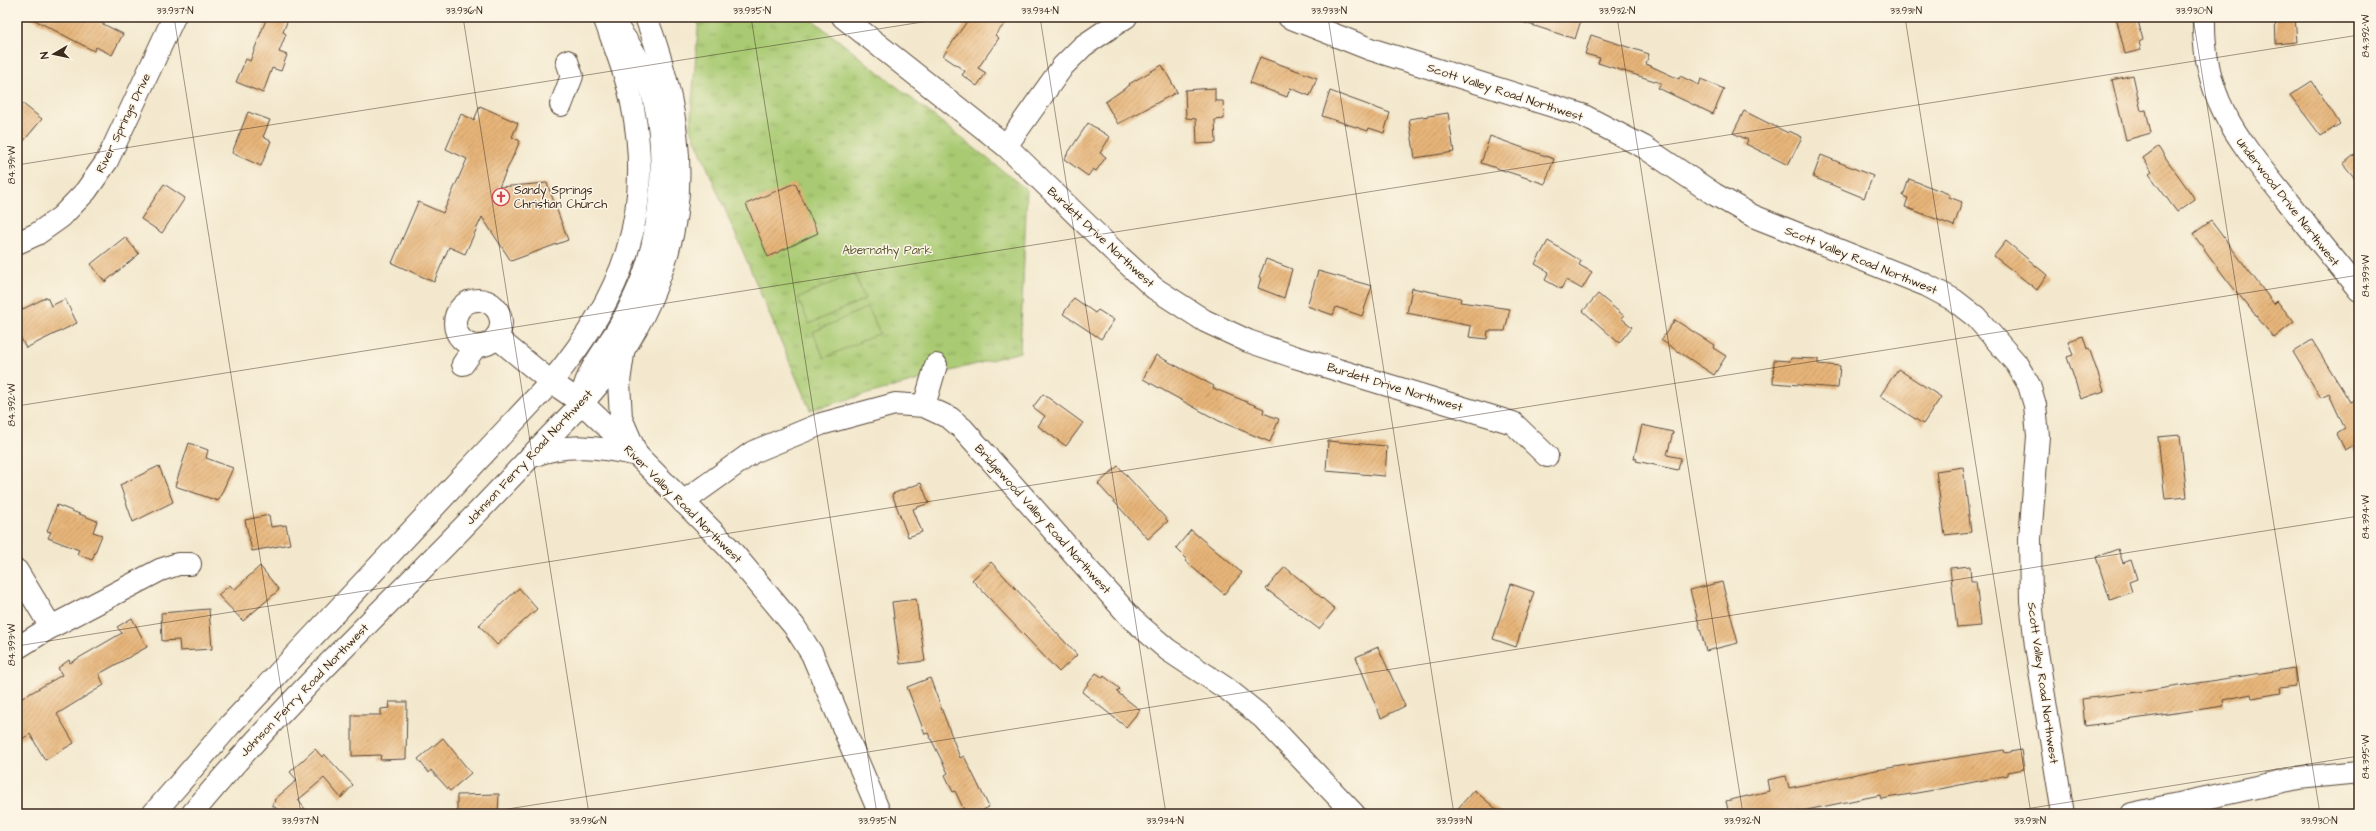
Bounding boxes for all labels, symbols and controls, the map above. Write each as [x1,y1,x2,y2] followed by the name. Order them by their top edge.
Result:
[157,4,193,18] text: 33.937°N
[445,4,483,18] text: 33.936°N
[733,4,771,18] text: 33.935°N
[1021,4,1059,18] text: 33.934°N
[1311,4,1347,18] text: 33.933°N
[1599,4,1635,18] text: 33.932°N
[1890,4,1922,18] text: 33.931°N
[2175,4,2213,18] text: 33.930°N
[2359,14,2373,57] text: 84.392°W
[34,34,74,74] north arrow
[37,51,53,60] text: N
[1424,59,1585,127] street label: Scott Valley Road Northwest
[92,70,156,177] street label: River Springs Drive
[2232,135,2343,270] street label: Underwood Drive Northwest
[5,145,19,184] text: 84.391°W
[514,182,607,213] place label: Sandy Springs Christian Church
[1043,183,1158,292] street label: Burdett Drive Northwest
[491,187,511,207] church icon: Sandy Springs Christian Church
[1782,222,1940,300] street label: Scott Valley Road Northwest
[842,242,932,260] park label: Abernathy Park
[2359,254,2373,297] text: 84.393°W
[1325,359,1465,416] street label: Burdett Drive Northwest
[5,383,19,426] text: 84.392°W
[462,386,598,529] street label: Johnson Ferry Road Northwest
[619,441,746,568] street label: River Valley Road Northwest
[970,441,1115,599] street label: Bridgewood Valley Road Northwest
[2359,494,2373,539] text: 84.394°W
[2022,601,2062,765] street label: Scott Valley Road Northwest
[236,620,374,761] street label: Johnson Ferry Road Northwest
[5,623,19,666] text: 84.393°W
[2359,734,2373,779] text: 84.395°W
[282,814,318,828] text: 33.937°N
[569,814,607,828] text: 33.936°N
[858,814,896,828] text: 33.935°N
[1146,814,1184,828] text: 33.934°N
[1436,814,1472,828] text: 33.933°N
[1724,814,1760,828] text: 33.932°N
[2014,814,2046,828] text: 33.931°N
[2300,814,2338,828] text: 33.930°N

